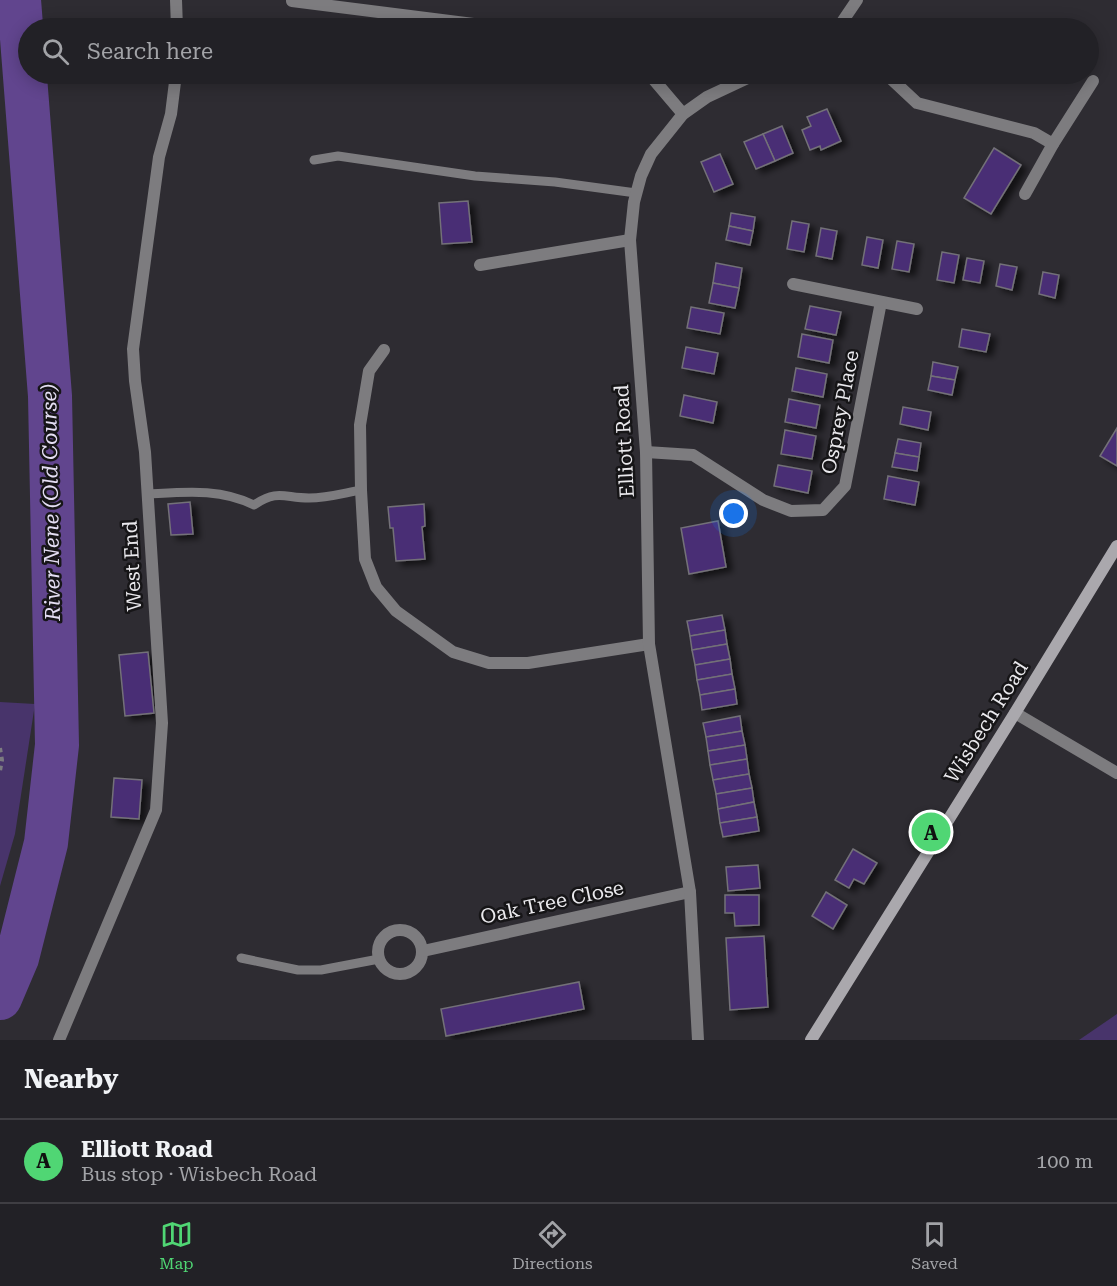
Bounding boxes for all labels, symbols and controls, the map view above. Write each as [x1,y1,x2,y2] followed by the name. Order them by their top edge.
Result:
[18,18,1099,84] search box
[39,35,72,68] icon: search
[87,39,213,64] text: Search here
[816,348,864,476] street label: Osprey Place
[37,383,65,622] water label: River Nene (Old Course)
[609,384,639,498] street label: Elliott Road
[719,499,748,528] your location
[118,520,146,612] street label: West End
[939,657,1033,787] street label: Wisbech Road
[912,810,950,854] pin: A
[478,875,626,929] street label: Oak Tree Close
[24,1064,118,1094] text: Nearby
[81,1137,213,1162] text: Elliott Road
[36,1149,51,1173] text: A
[1036,1149,1093,1173] text: 100 m
[81,1162,317,1186] text: Bus stop · Wisbech Road
[159,1218,194,1273] tab: Map
[512,1218,593,1273] tab: Directions
[911,1218,958,1273] tab: Saved

